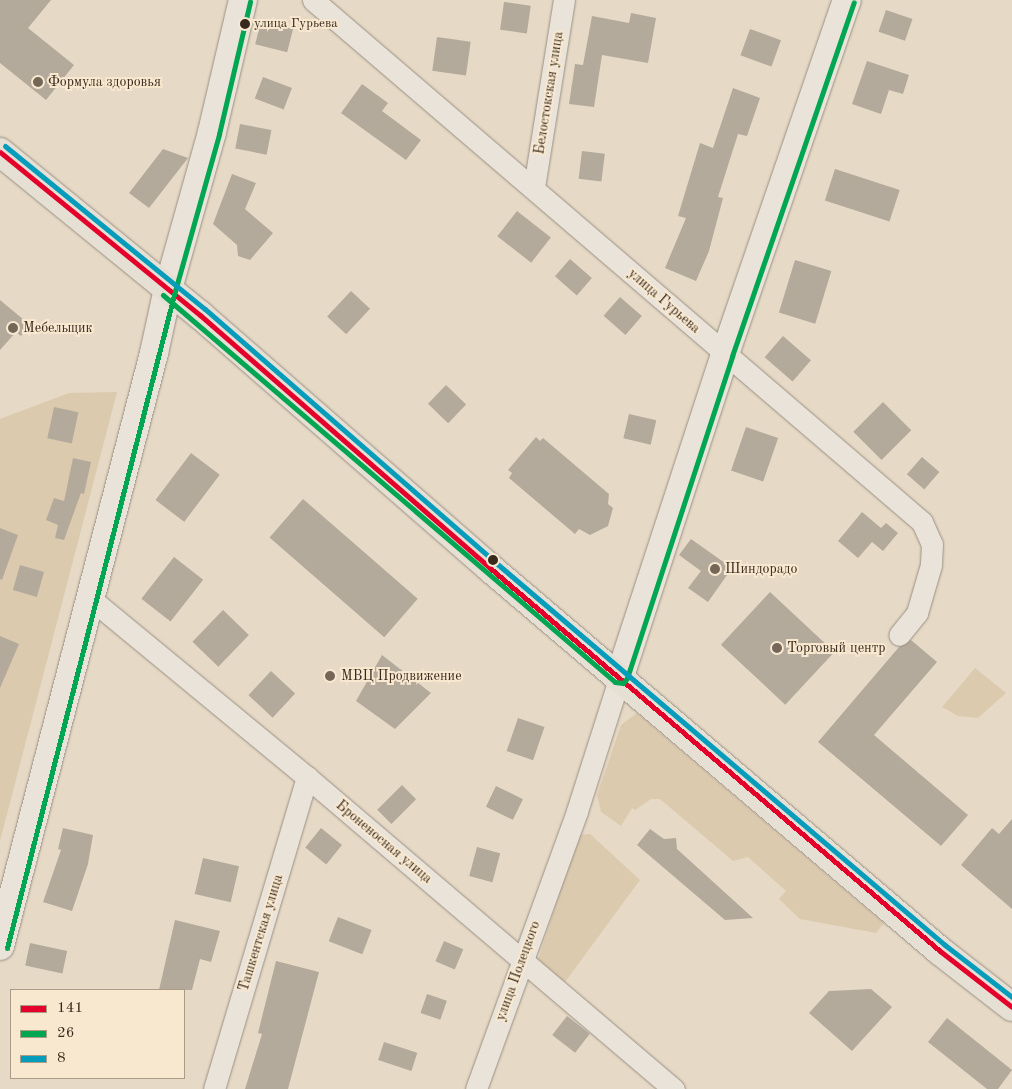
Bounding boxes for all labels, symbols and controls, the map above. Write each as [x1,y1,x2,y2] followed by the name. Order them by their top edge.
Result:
[254,16,338,32] place label: улица Гурьева
[240,19,250,29] marker: улица Гурьева
[531,30,567,156] street label: Белостокская улица
[48,74,161,90] place label: Формула здоровья
[32,76,44,88] marker: Формула здоровья
[624,265,704,337] street label: улица Гурьева
[23,320,93,336] place label: Мебельщик
[7,322,19,334] marker: Мебельщик
[488,555,498,565] unlabelled marker
[725,561,797,577] place label: Шиндорадо
[709,563,721,575] marker: Шиндорадо
[787,640,886,656] place label: Торговый центр
[771,642,783,654] marker: Торговый центр
[341,668,462,684] place label: МВЦ Продвижение
[323,669,337,683] marker: МВЦ Продвижение
[332,797,436,887] street label: Броненосная улица
[235,872,287,994] street label: Ташкентская улица
[492,919,544,1023] street label: улица Полецкого
[10,989,185,1079] legend
[57,1001,83,1016] text: 141
[57,1026,74,1041] text: 26
[57,1051,66,1066] text: 8

